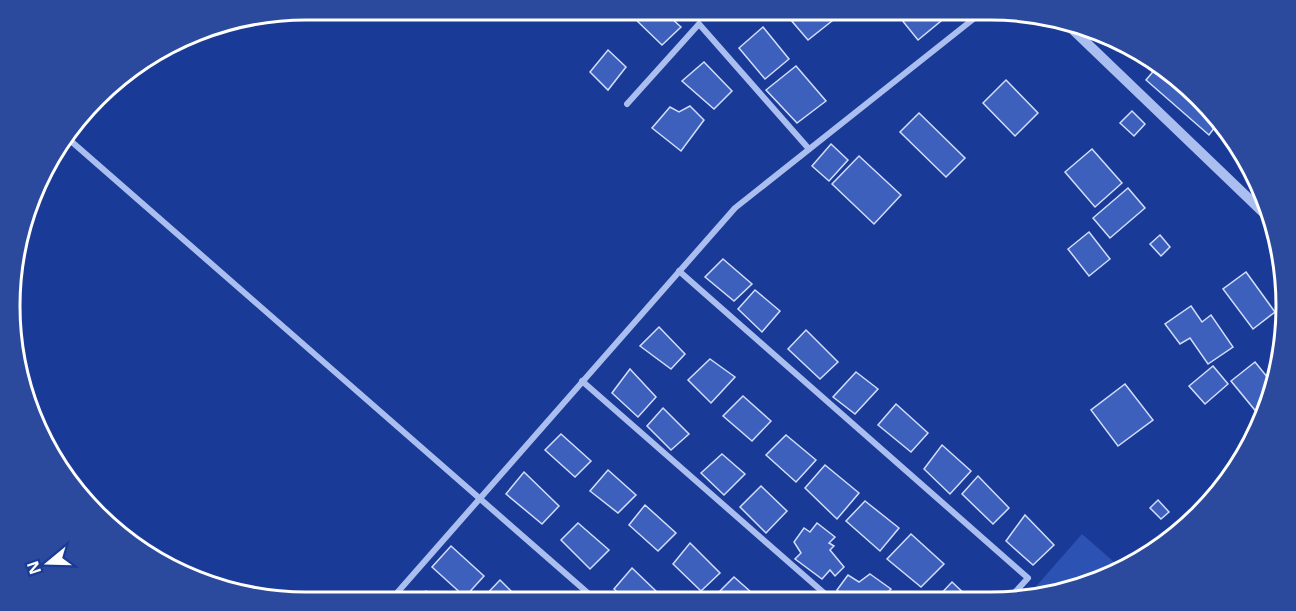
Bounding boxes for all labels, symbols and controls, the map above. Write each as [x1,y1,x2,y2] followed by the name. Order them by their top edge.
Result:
[18,533,78,593] north arrow
[21,558,46,578] text: N

